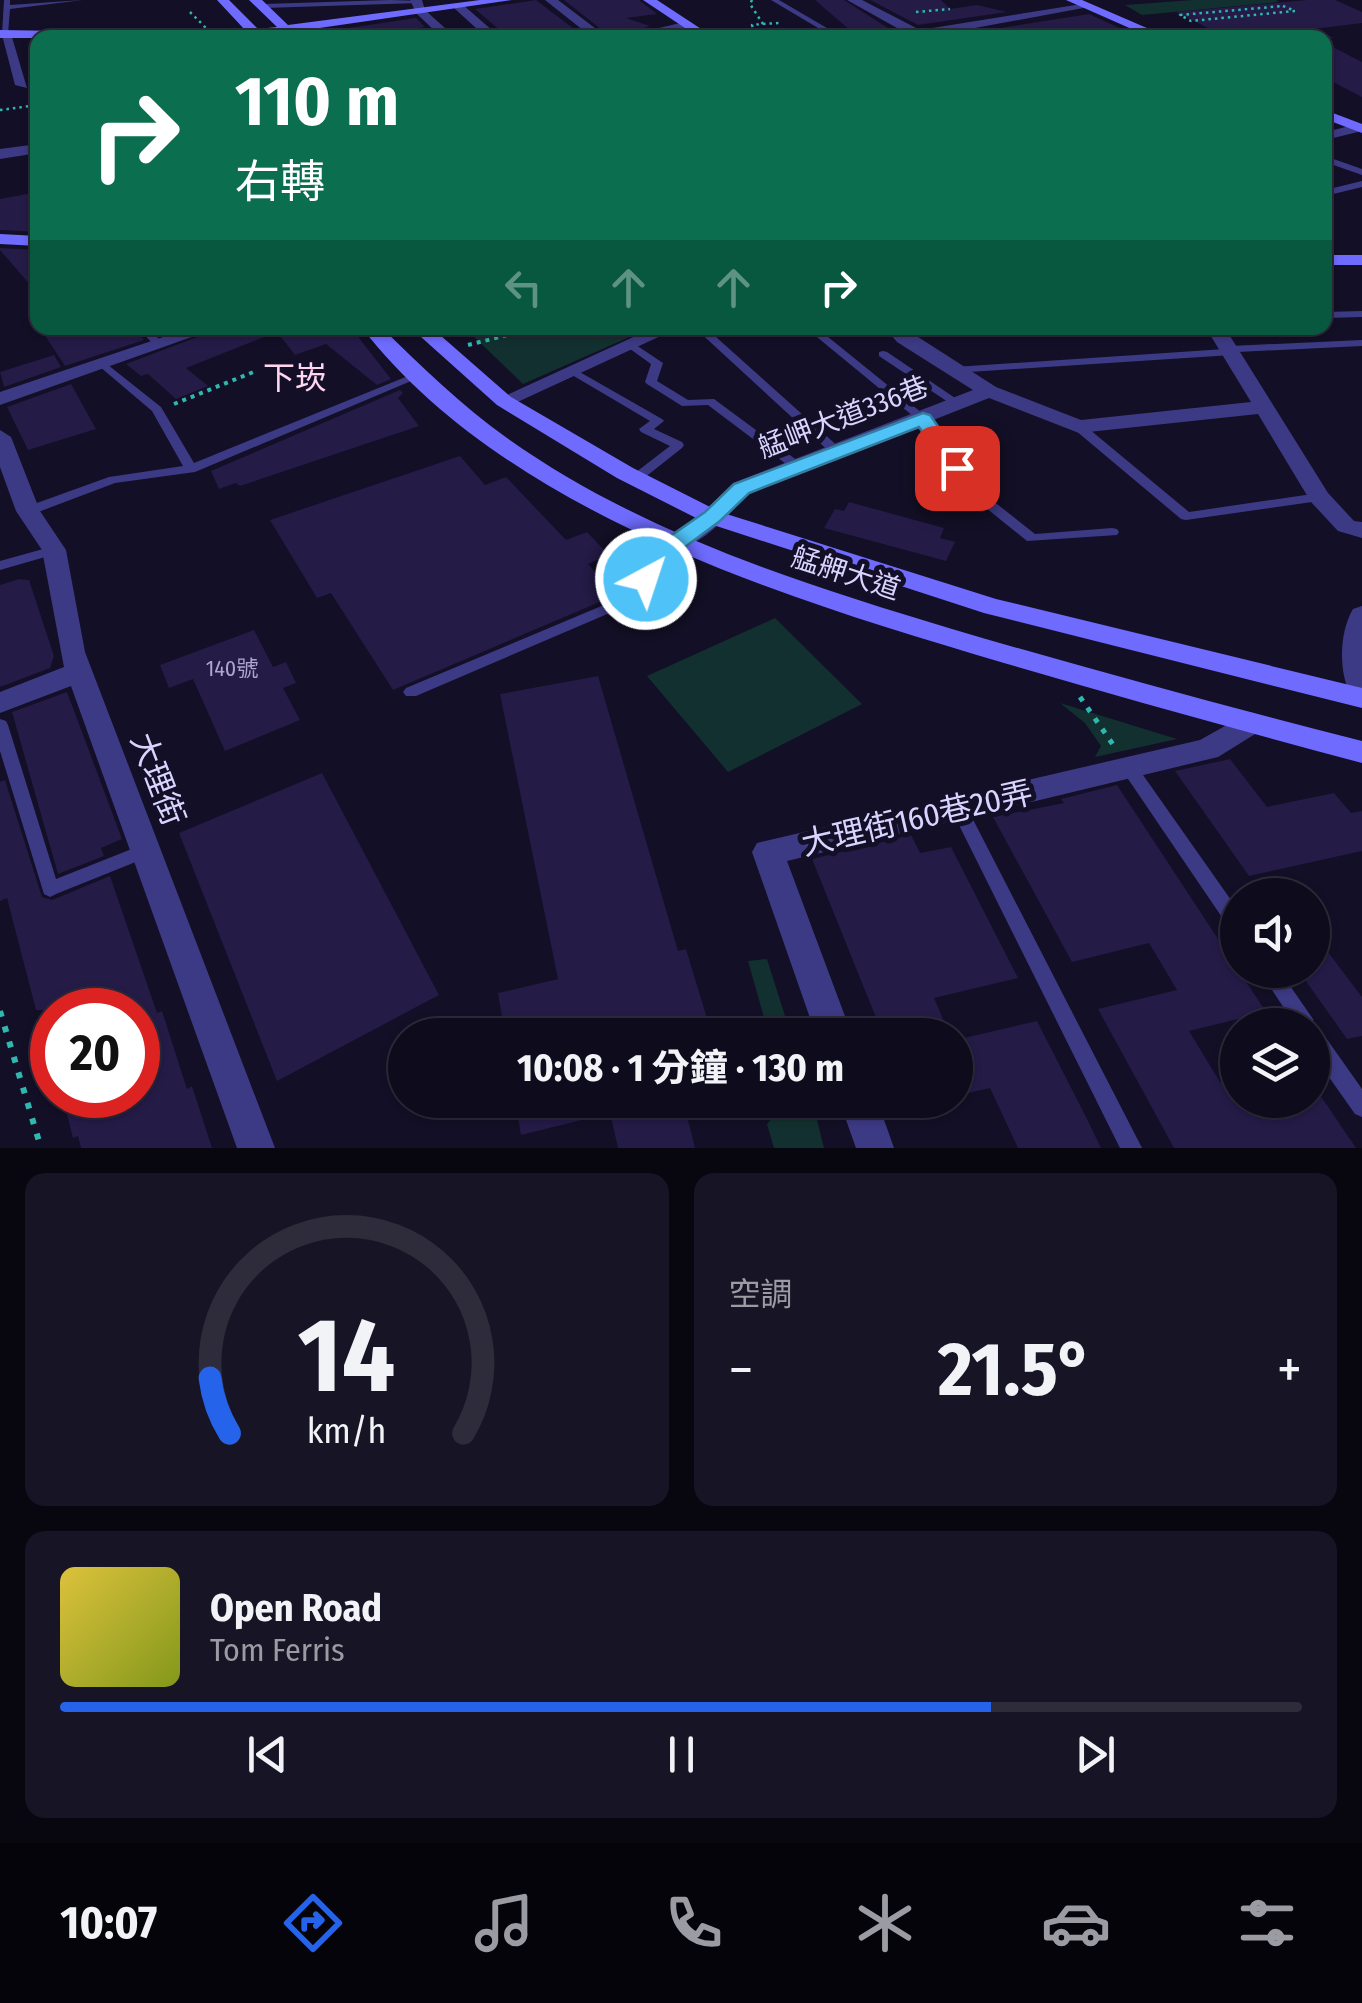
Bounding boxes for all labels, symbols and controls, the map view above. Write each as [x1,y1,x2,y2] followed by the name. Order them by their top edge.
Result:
[235,60,399,144] text: 110 m
[70,70,200,200] icon: right
[235,155,325,209] text: 右轉
[496,260,551,315] icon: left
[601,260,656,315] icon: ahead
[706,260,761,315] icon: ahead
[811,260,866,315] icon: right
[263,359,327,397] district label: 下崁
[753,369,933,465] street label: 艋岬大道336巷
[915,426,1000,511] pin
[930,441,985,496] icon: arrive
[594,527,698,631] position arrow
[788,540,904,606] street label: 艋舺大道
[206,655,258,682] house number: 140號
[123,727,193,831] street label: 大理街
[798,773,1036,863] street label: 大理街160巷20弄
[1220,878,1330,1118] map controls
[1220,878,1330,988] button: sound
[30,988,160,1118] speed limit sign: 20
[1220,1008,1330,1118] button: layers
[517,1045,844,1091] text: 10:08 · 1 分鐘 · 130 m
[729,1275,793,1313] text: 空調
[298,1294,395,1419] text: 14
[938,1325,1092,1415] text: 21.5°
[729,1337,753,1403] text: −
[1277,1337,1302,1403] text: +
[307,1410,387,1452] text: km/h
[210,1585,382,1631] text: Open Road
[210,1631,345,1669] text: Tom Ferris
[240,1727,295,1782] icon: previous
[654,1727,709,1782] icon: pause
[1068,1727,1123,1782] icon: next
[278,1888,348,1958] icon: directions
[469,1888,539,1958] icon: music
[659,1888,729,1958] icon: phone
[850,1888,920,1958] icon: climate
[1041,1888,1111,1958] icon: car
[1232,1888,1302,1958] icon: filters
[60,1896,157,1950] text: 10:07

